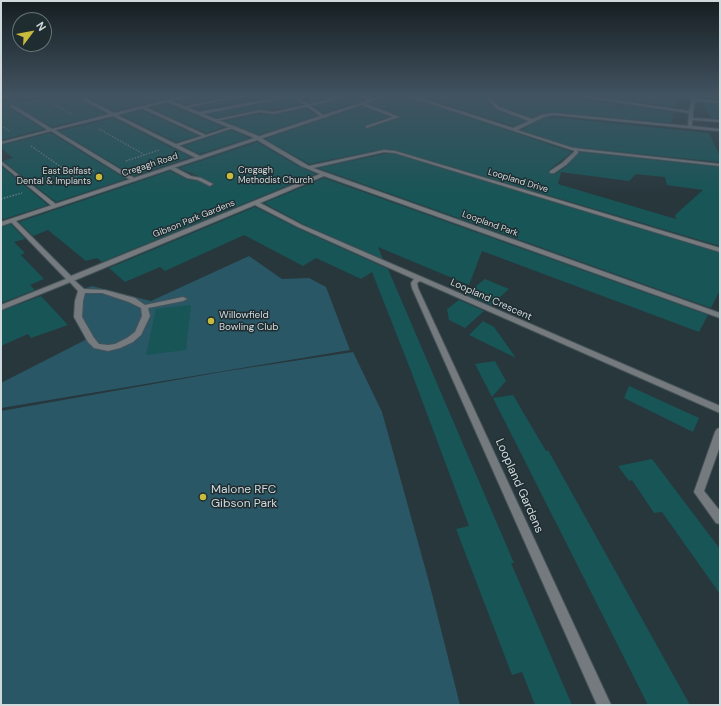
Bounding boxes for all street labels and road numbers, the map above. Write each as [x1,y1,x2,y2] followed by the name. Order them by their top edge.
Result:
[121,151,179,179] street label: Cregagh Road
[487,167,549,195] street label: Loopland Drive
[151,198,237,240] street label: Gibson Park Gardens
[461,209,519,239] street label: Loopland Park
[448,277,534,323] street label: Loopland Crescent
[492,437,546,535] street label: Loopland Gardens

